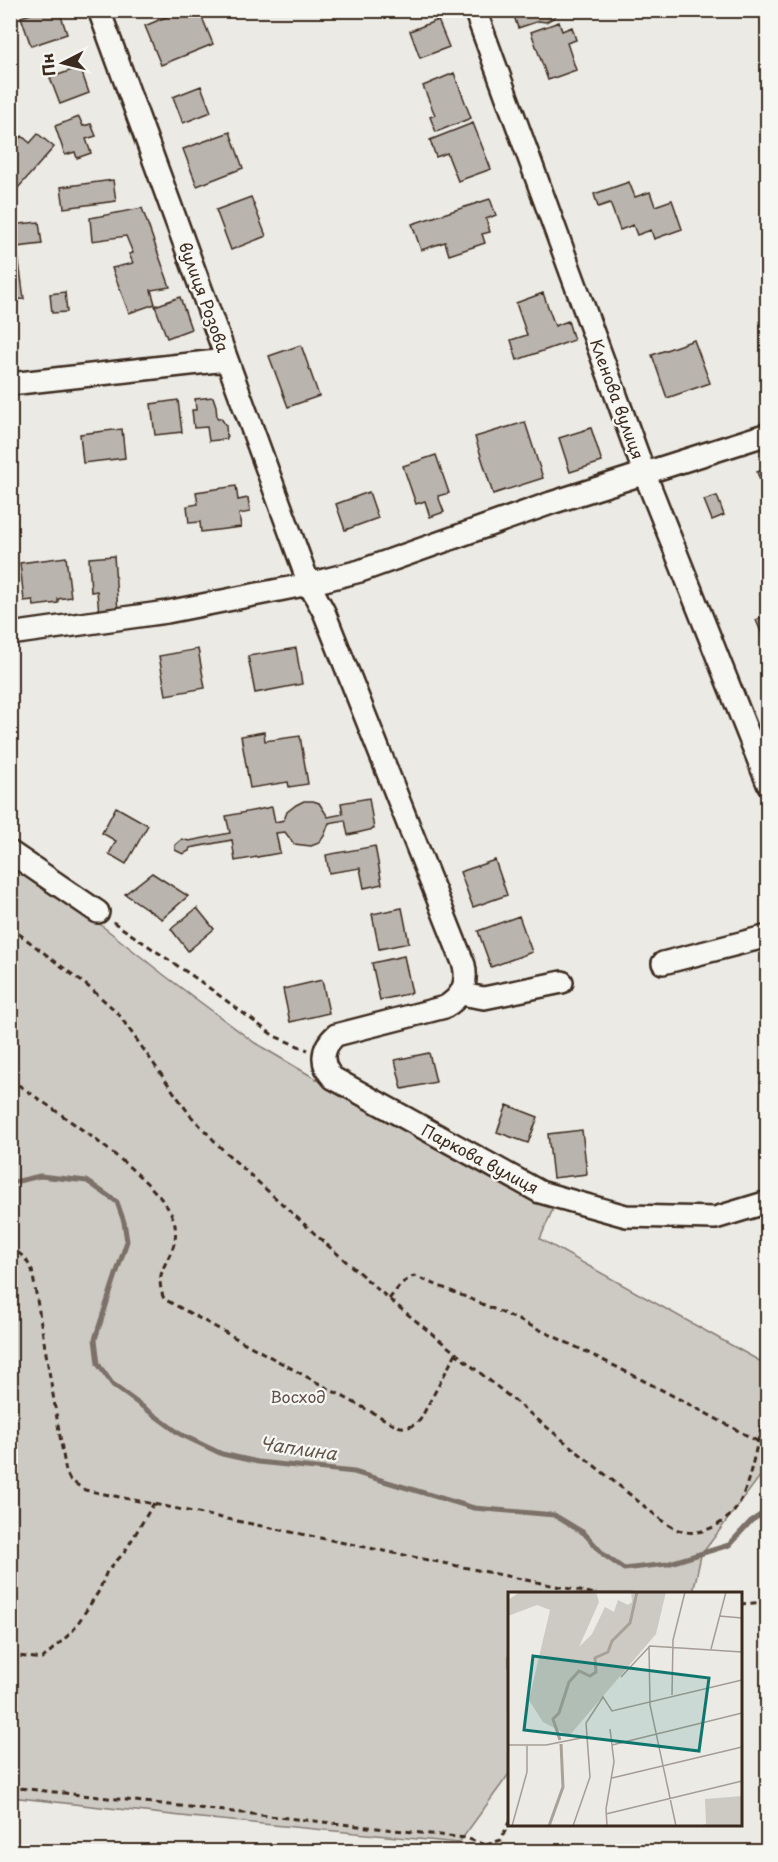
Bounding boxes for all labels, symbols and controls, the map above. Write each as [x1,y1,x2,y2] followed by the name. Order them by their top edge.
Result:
[33,33,93,93] north arrow
[34,52,60,78] text: Пн
[174,238,236,355] street label: вулиця Розова
[585,335,651,462] street label: Кленова вулиця
[418,1117,543,1199] street label: Паркова вулиця
[270,1384,326,1408] park label: Восход
[258,1429,339,1466] water label: Чаплина
[508,1592,742,1826] inset map

